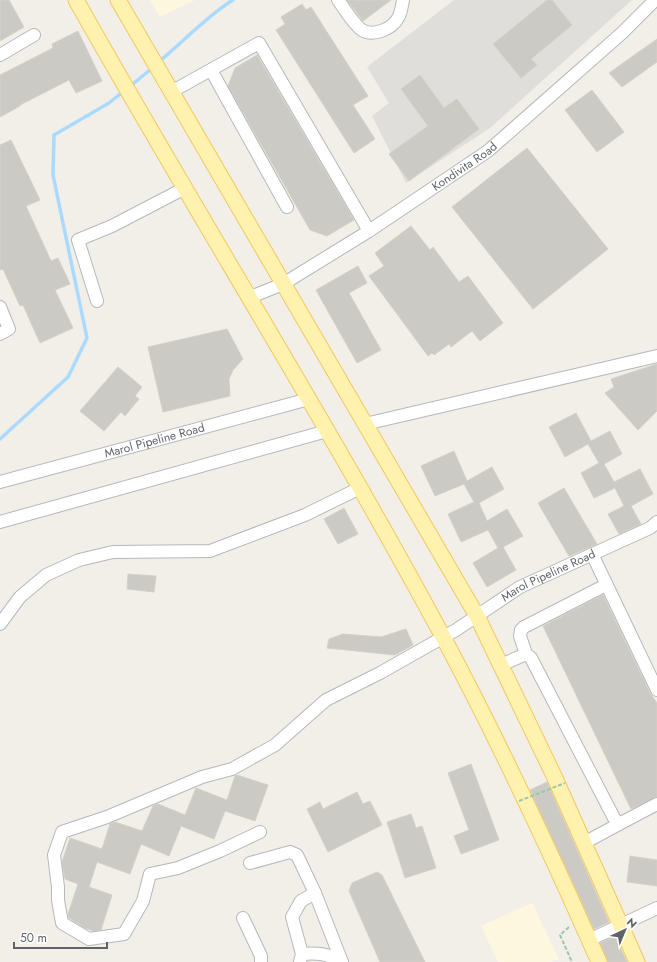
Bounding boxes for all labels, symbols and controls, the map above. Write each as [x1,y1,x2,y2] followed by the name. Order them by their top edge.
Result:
[428,138,501,195] street label: Kondivita Road
[102,418,207,463] street label: Marol Pipeline Road
[498,545,598,606] street label: Marol Pipeline Road
[605,910,645,950] north arrow
[623,914,641,932] text: N
[14,924,107,950] scale bar
[20,929,47,947] text: 50 m

